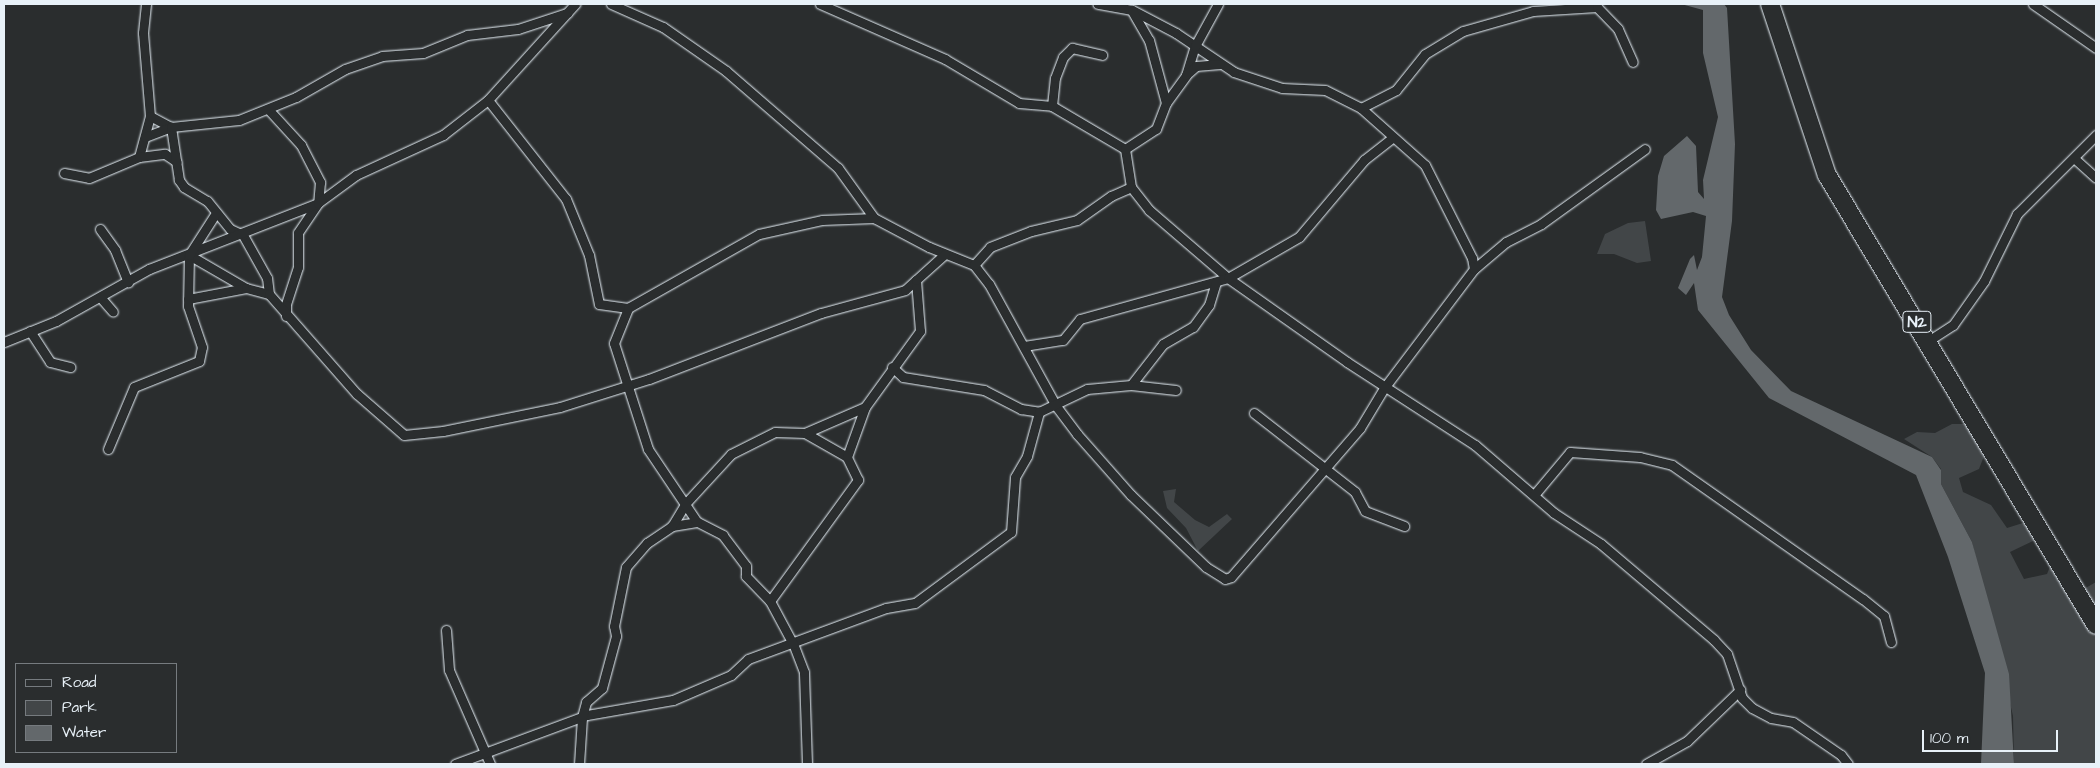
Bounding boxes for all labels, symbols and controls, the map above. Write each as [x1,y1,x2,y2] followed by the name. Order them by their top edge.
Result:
[1902,308,1932,336] road number: N2
[15,663,178,753] legend
[62,672,96,693] text: Road
[62,697,97,718] text: Park
[1925,720,2061,752] scale bar
[62,722,106,743] text: Water
[1930,728,1969,749] text: 100 m

